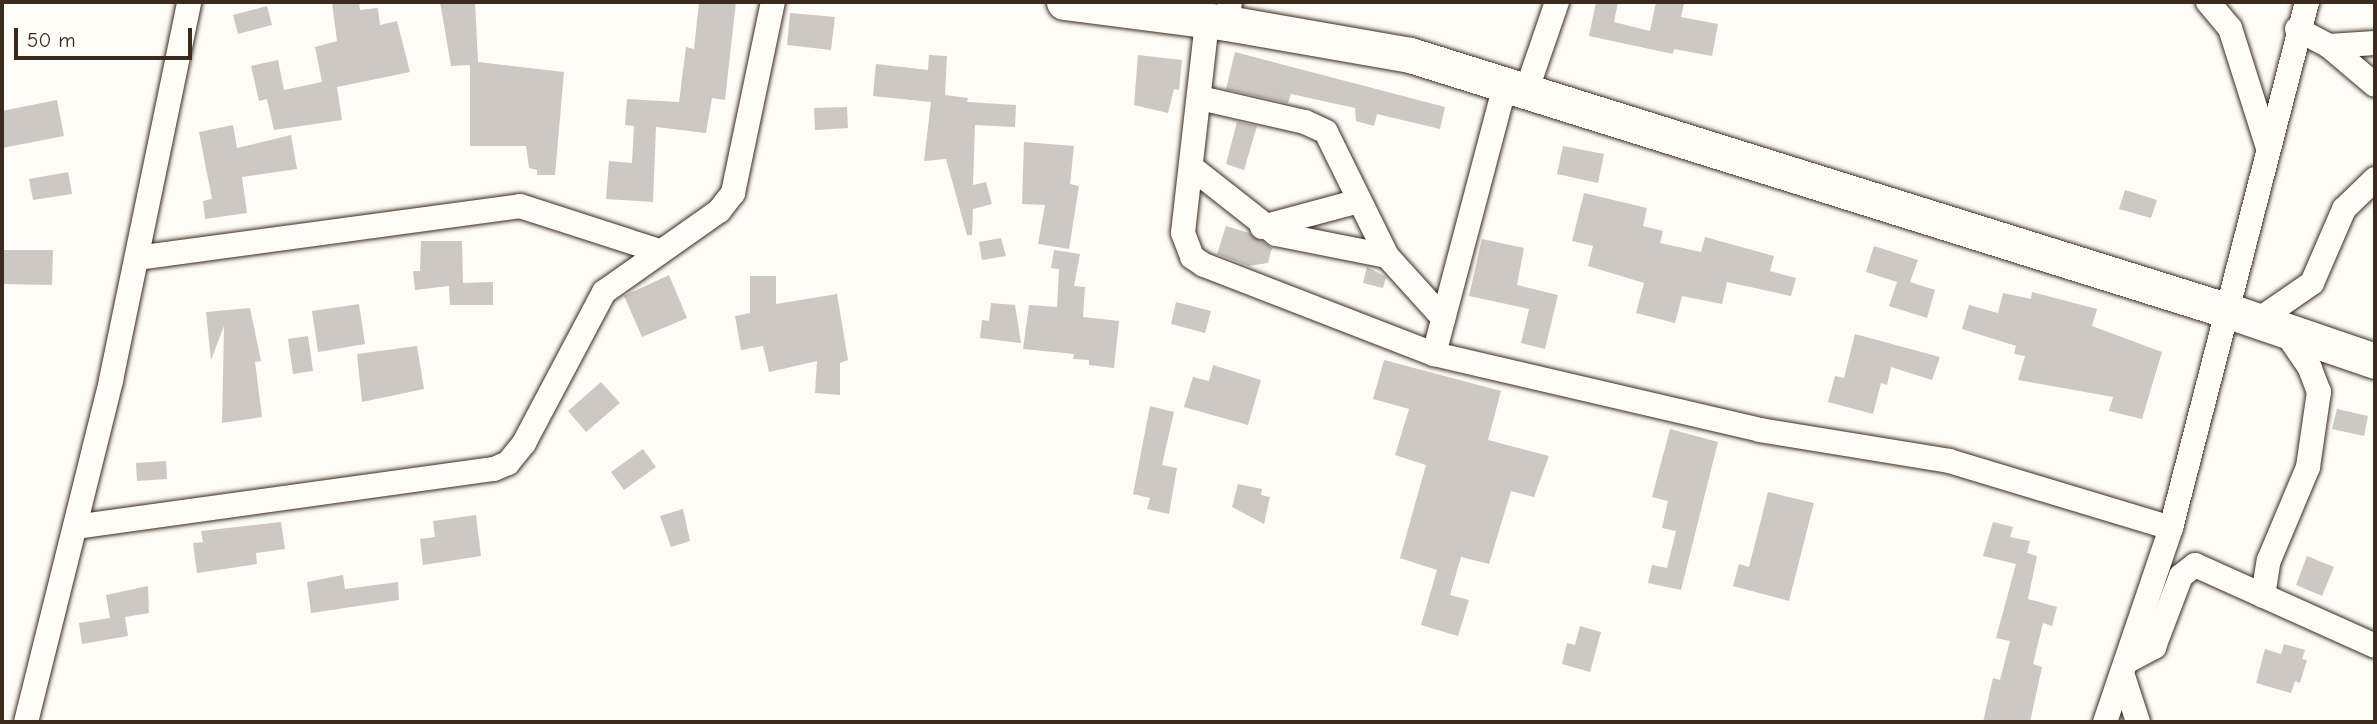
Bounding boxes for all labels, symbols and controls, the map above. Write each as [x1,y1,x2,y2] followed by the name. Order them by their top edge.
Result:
[18,14,196,58] scale bar
[27,28,76,52] text: 50 m

